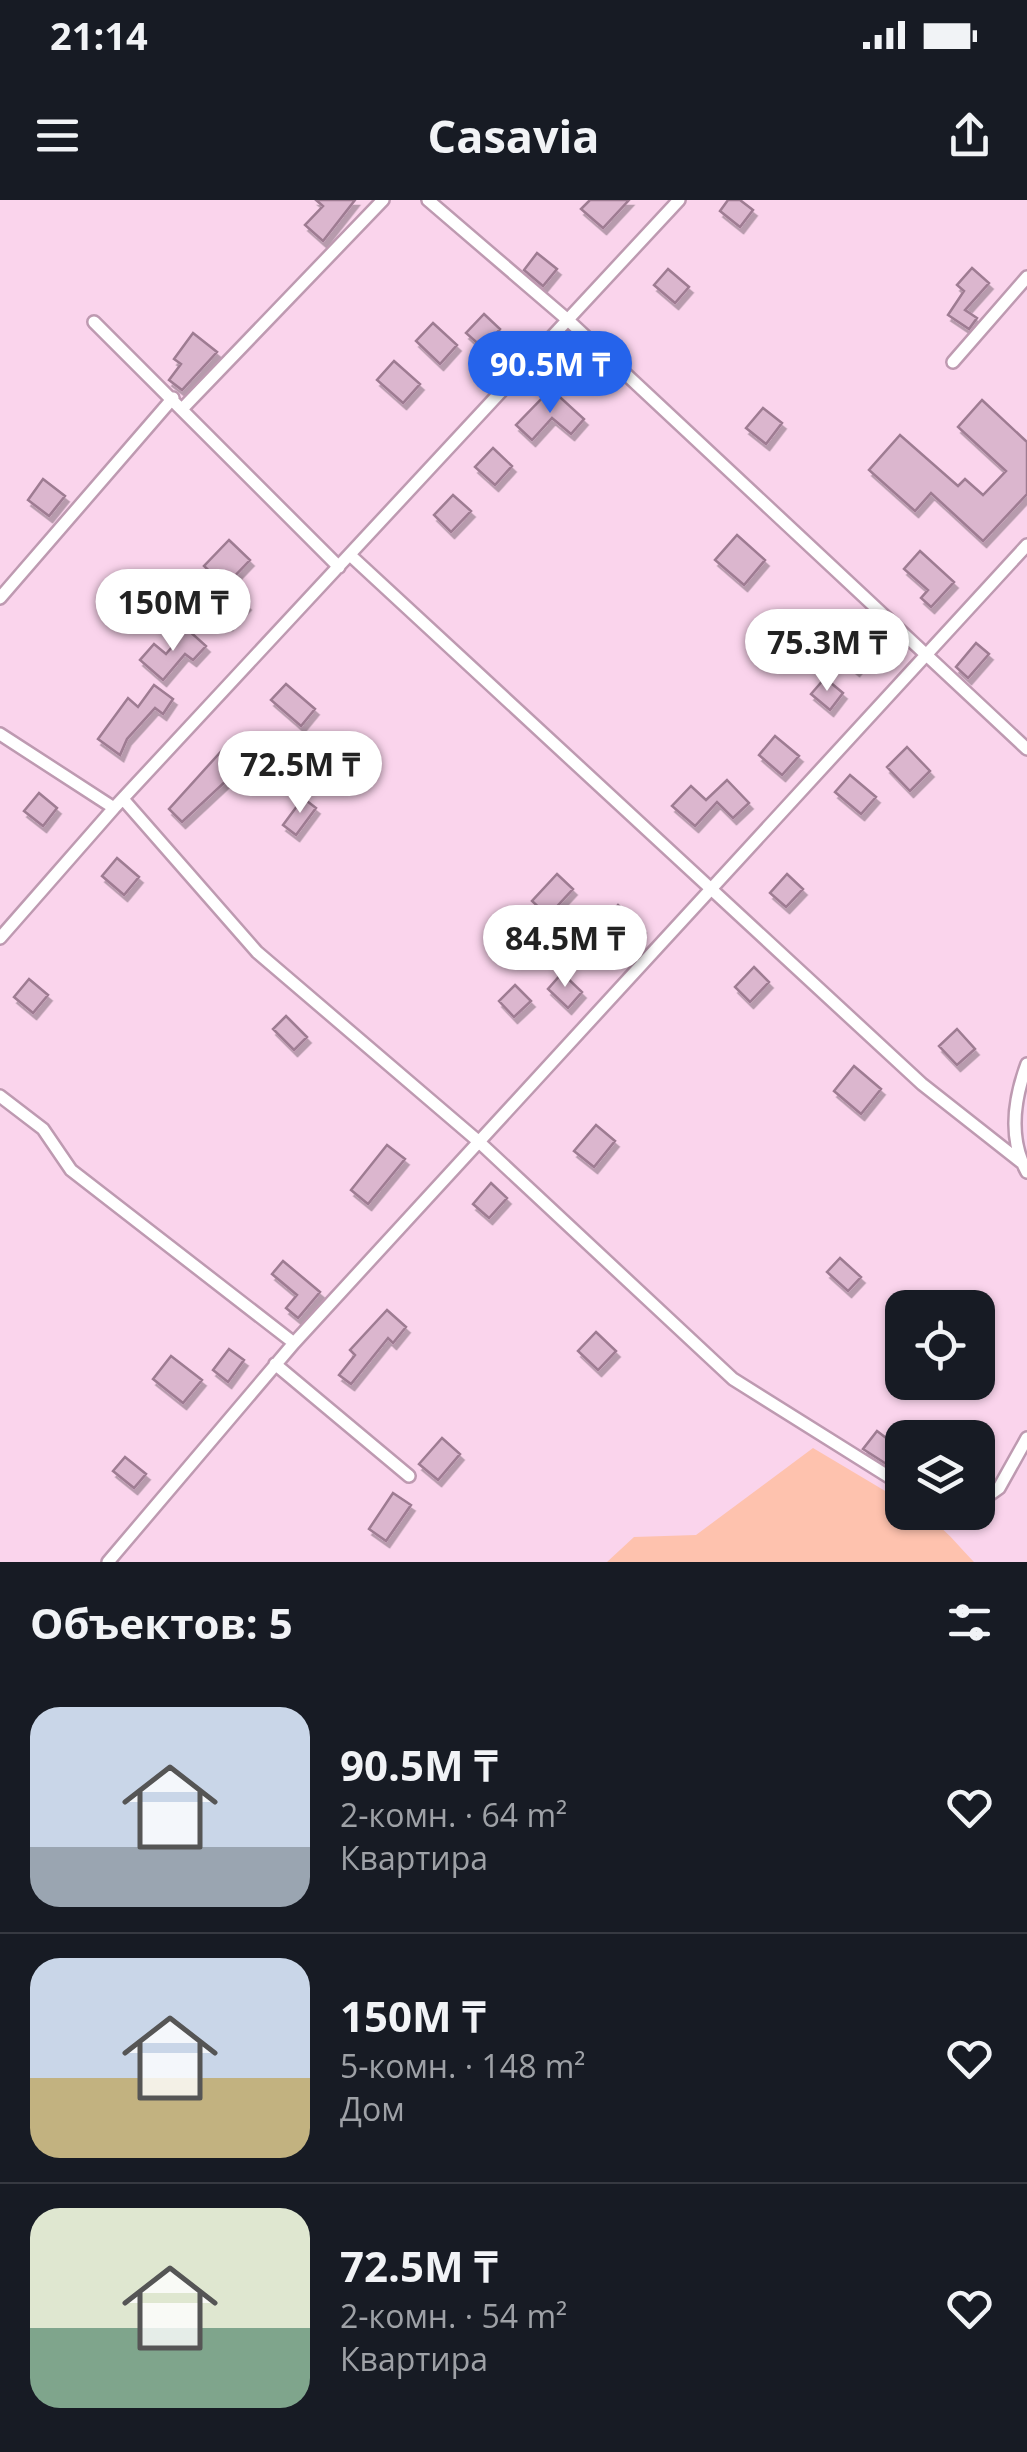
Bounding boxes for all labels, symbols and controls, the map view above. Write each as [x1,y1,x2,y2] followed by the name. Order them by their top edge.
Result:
[50,9,148,61] text: 21:14
[428,105,599,166] text: Casavia
[30,108,85,163] icon: menu
[942,108,997,163] icon: share
[458,331,642,416] pin: 90.5M ₸
[490,342,610,385] text: 90.5M ₸
[92,569,254,654] pin: 150M ₸
[118,580,228,623] text: 150M ₸
[735,609,919,694] pin: 75.3M ₸
[767,620,887,663] text: 75.3M ₸
[208,731,392,816] pin: 72.5M ₸
[240,742,360,785] text: 72.5M ₸
[473,905,657,990] pin: 84.5M ₸
[505,916,625,959] text: 84.5M ₸
[885,1290,995,1530] map controls
[885,1290,995,1400] button: locate
[885,1420,995,1530] button: layers
[30,1594,293,1651] text: Объектов: 5
[942,1595,997,1650] icon: filters
[340,1736,497,1793] text: 90.5M ₸
[110,1747,230,1867] icon: home
[942,1780,997,1835] icon: heart
[340,1793,567,1836] text: 2-комн. · 64 m²
[340,1836,488,1879] text: Квартира
[340,1987,486,2044] text: 150M ₸
[110,1998,230,2118] icon: home
[942,2031,997,2086] icon: heart
[340,2044,585,2087] text: 5-комн. · 148 m²
[340,2087,405,2130] text: Дом
[340,2237,497,2294] text: 72.5M ₸
[110,2248,230,2368] icon: home
[942,2281,997,2336] icon: heart
[340,2294,567,2337] text: 2-комн. · 54 m²
[340,2337,488,2380] text: Квартира

